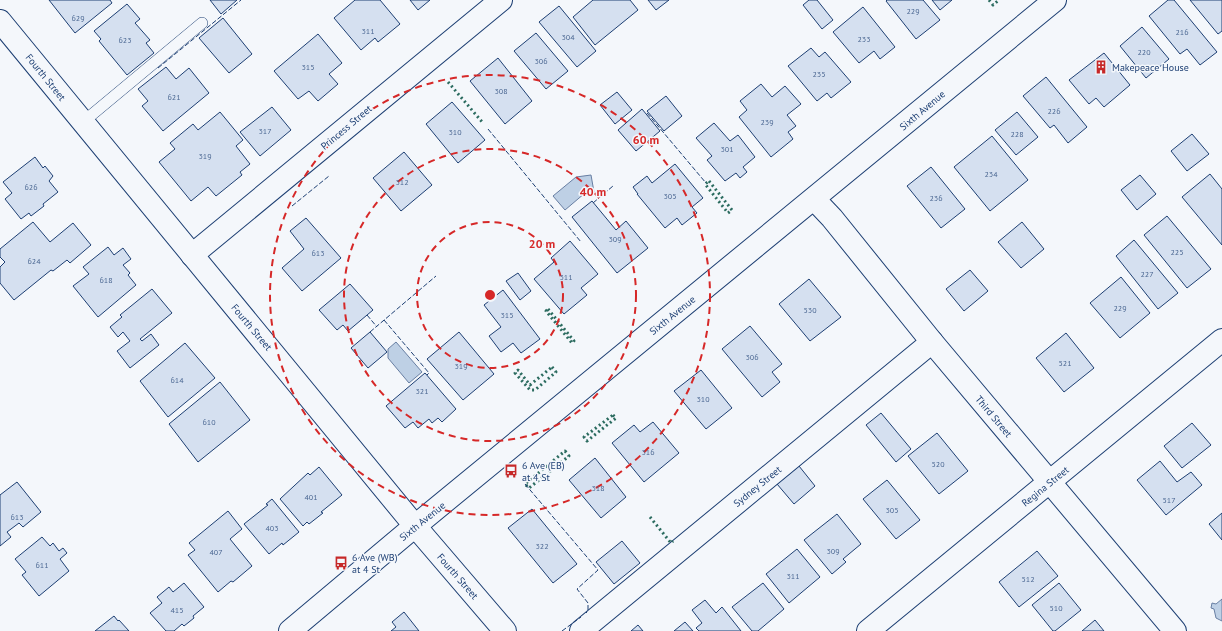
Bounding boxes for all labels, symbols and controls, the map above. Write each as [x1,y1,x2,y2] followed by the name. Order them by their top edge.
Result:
[906,6,920,16] house number: 229
[71,13,85,23] house number: 629
[361,26,375,36] house number: 311
[1175,27,1189,37] house number: 216
[561,32,575,42] house number: 304
[857,34,871,44] house number: 233
[118,35,132,45] house number: 623
[1137,47,1151,57] house number: 220
[23,51,69,104] street label: Fourth Street
[534,56,548,66] house number: 306
[1093,59,1109,75] building icon: Makepeace House
[1112,61,1189,74] place label: Makepeace House
[301,62,315,72] house number: 315
[812,69,826,79] house number: 235
[494,86,508,96] house number: 308
[897,88,948,133] street label: Sixth Avenue
[167,92,181,102] house number: 621
[318,102,375,153] street label: Princess Street
[1047,106,1061,116] house number: 226
[760,117,774,127] house number: 239
[258,126,272,136] house number: 317
[448,127,462,137] house number: 310
[1010,129,1024,139] house number: 228
[633,132,659,147] text: 60 m
[720,144,734,154] house number: 301
[198,151,212,161] house number: 319
[984,169,998,179] house number: 234
[395,177,409,187] house number: 312
[24,182,38,192] house number: 626
[580,184,606,199] text: 40 m
[663,191,677,201] house number: 305
[929,193,943,203] house number: 236
[608,234,622,244] house number: 309
[529,236,555,251] text: 20 m
[1170,247,1184,257] house number: 225
[311,248,325,258] house number: 613
[27,256,41,266] house number: 624
[1140,269,1154,279] house number: 227
[559,272,573,282] house number: 311
[99,275,113,285] house number: 618
[483,288,497,302] centre of rings
[647,293,698,338] street label: Sixth Avenue
[228,301,275,354] street label: Fourth Street
[1113,303,1127,313] house number: 229
[803,305,817,315] house number: 530
[500,310,514,320] house number: 315
[745,352,759,362] house number: 306
[1058,358,1072,368] house number: 521
[454,361,468,371] house number: 319
[170,375,184,385] house number: 614
[415,386,429,396] house number: 321
[972,393,1015,440] street label: Third Street
[696,394,710,404] house number: 310
[202,417,216,427] house number: 610
[641,447,655,457] house number: 316
[522,459,565,484] place label: 6 Ave (EB) at 4 St
[931,459,945,469] house number: 520
[503,463,519,479] bus stop icon: 6 Ave (EB) at 4 St
[731,463,784,510] street label: Sydney Street
[1019,463,1072,509] street label: Regina Street
[591,483,605,493] house number: 318
[304,492,318,502] house number: 401
[1162,495,1176,505] house number: 517
[397,499,448,544] street label: Sixth Avenue
[885,505,899,515] house number: 305
[10,512,24,522] house number: 613
[265,523,279,533] house number: 403
[535,541,549,551] house number: 322
[826,546,840,556] house number: 309
[209,547,223,557] house number: 407
[352,551,398,576] place label: 6 Ave (WB) at 4 St
[434,551,482,602] street label: Fourth Street
[333,555,349,571] bus stop icon: 6 Ave (WB) at 4 St
[35,560,49,570] house number: 611
[786,571,800,581] house number: 311
[1021,574,1035,584] house number: 512
[1049,603,1063,613] house number: 510
[170,605,184,615] house number: 415

